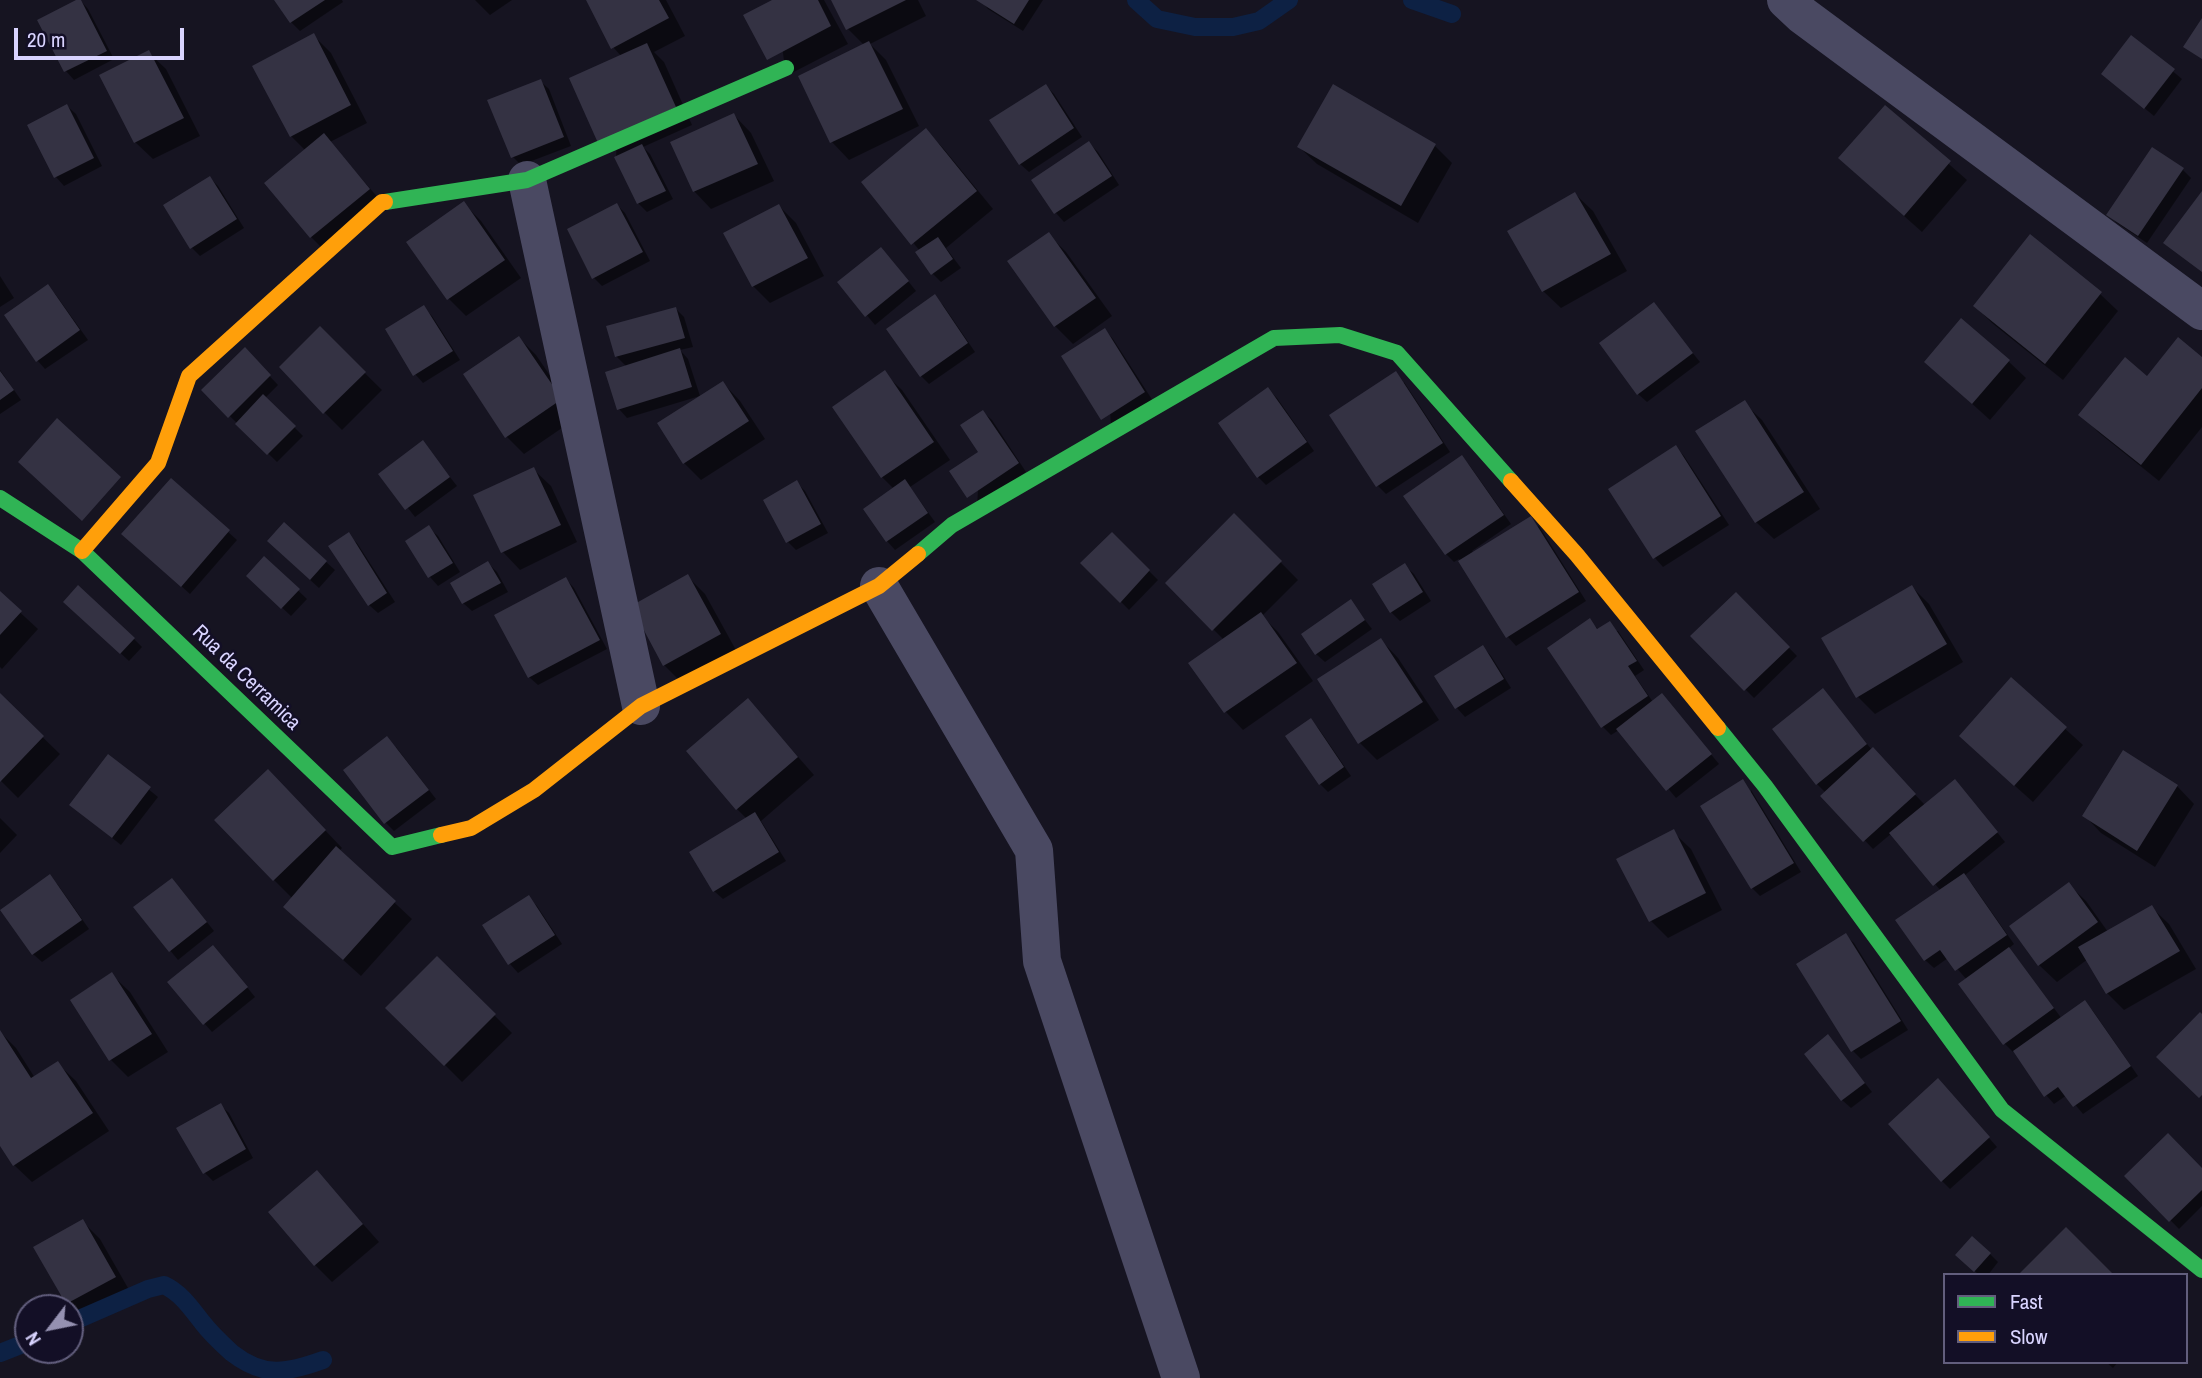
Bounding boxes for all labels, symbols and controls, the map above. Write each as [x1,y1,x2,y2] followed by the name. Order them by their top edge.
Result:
[18,14,187,58] scale bar
[27,25,65,54] text: 20 m
[187,620,305,736] street label: Rua da Cerramica
[1943,1273,2188,1364] legend
[2010,1287,2043,1316] text: Fast
[14,1294,84,1364] north arrow
[2010,1322,2047,1351] text: Slow
[19,1327,47,1351] text: N

